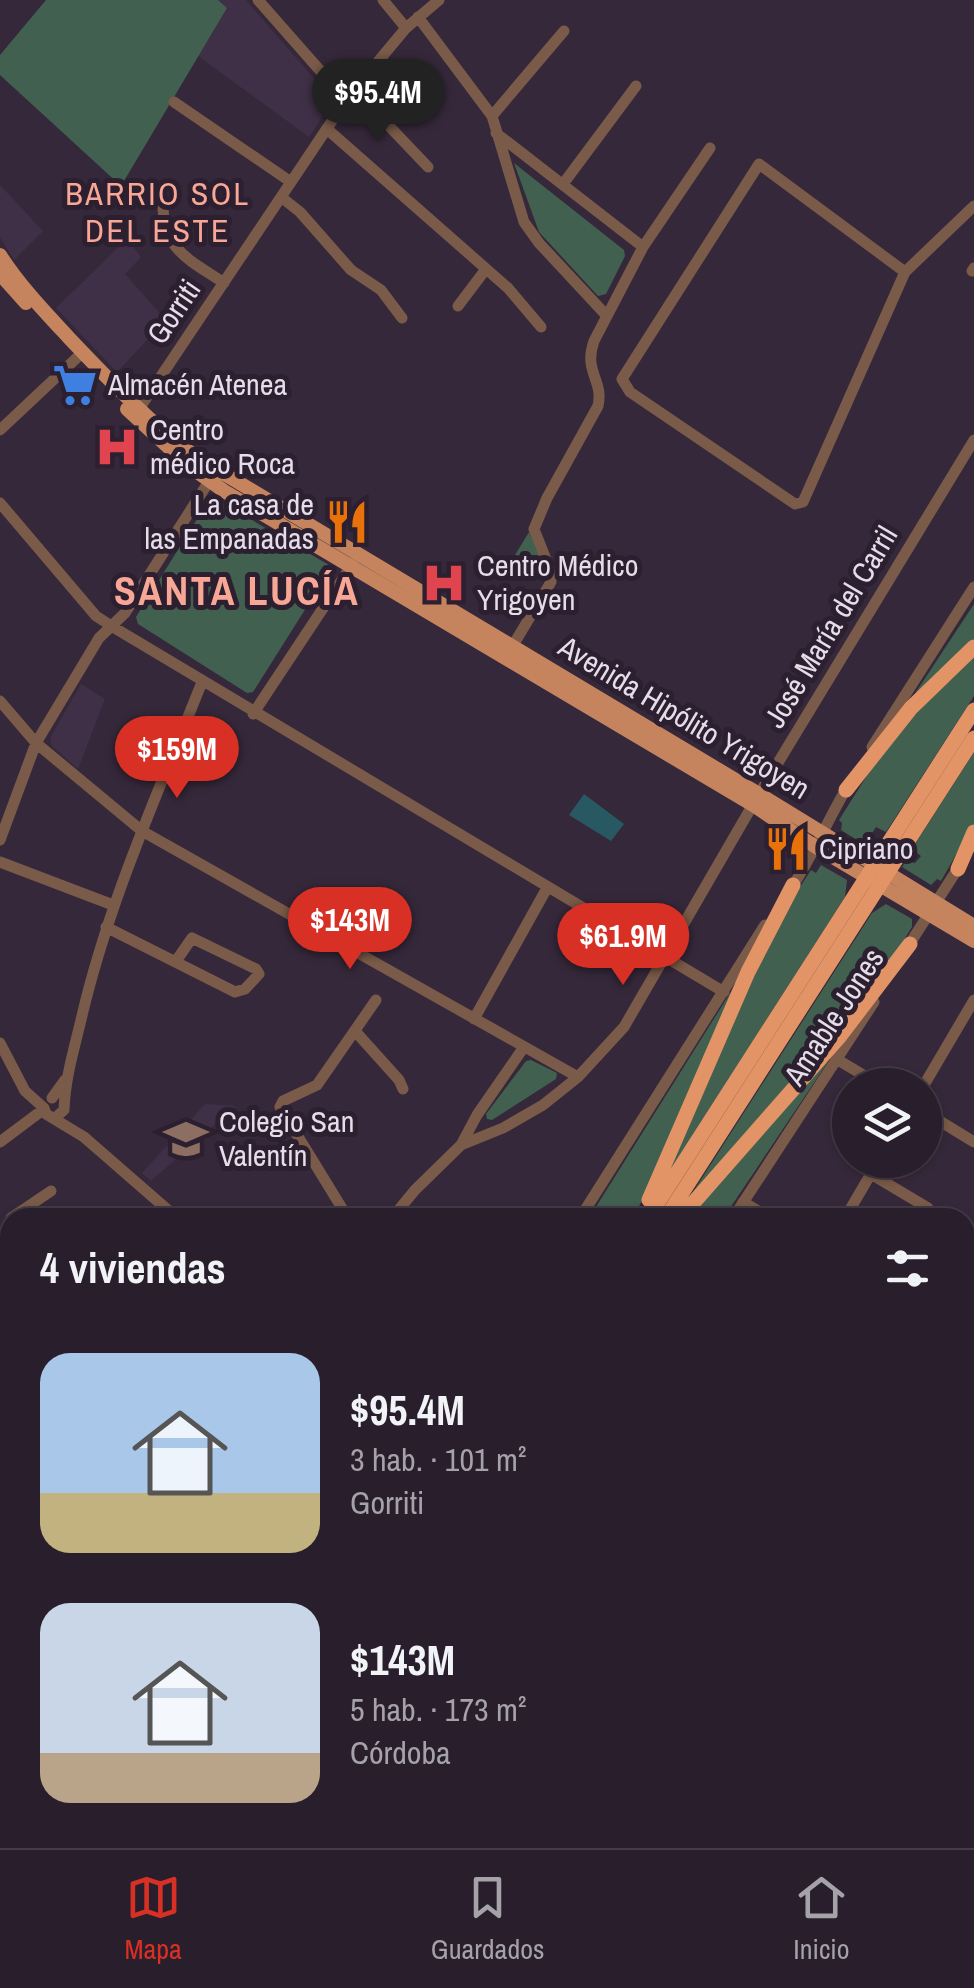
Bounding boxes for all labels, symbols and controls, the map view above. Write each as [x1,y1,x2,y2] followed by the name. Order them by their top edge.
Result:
[297,59,459,144] pin: $95.4M
[334,70,422,113] text: $95.4M
[65,172,251,252] district label: BARRIO SOL DEL ESTE
[137,271,209,352] street label: Gorriti
[51,361,99,409] supermarket icon: Almacén Atenea
[107,364,287,404] place label: Almacén Atenea
[150,409,295,483] place label: Centro médico Roca
[93,423,141,471] hospital icon: Centro médico Roca
[144,484,314,558] place label: La casa de las Empanadas
[323,498,371,546] restaurant icon: La casa de las Empanadas
[754,518,906,735] street label: José María del Carril
[477,545,638,619] place label: Centro Médico Yrigoyen
[420,559,468,607] hospital icon: Centro Médico Yrigoyen
[114,564,360,617] district label: SANTA LUCÍA
[551,626,818,808] street label: Avenida Hipólito Yrigoyen
[107,716,247,801] pin: $159M
[137,727,217,770] text: $159M
[762,825,810,873] restaurant icon: Cipriano
[819,828,913,868] place label: Cipriano
[280,887,420,972] pin: $143M
[310,898,390,941] text: $143M
[542,903,704,988] pin: $61.9M
[579,914,667,957] text: $61.9M
[773,940,892,1094] street label: Amable Jones
[832,1068,942,1178] map controls
[832,1068,942,1178] button: layers
[219,1101,354,1175] place label: Colegio San Valentín
[162,1115,210,1163] school or university icon: Colegio San Valentín
[40,1240,226,1296] text: 4 viviendas
[880,1241,935,1296] icon: filters
[350,1382,465,1438] text: $95.4M
[120,1393,240,1513] icon: home
[350,1438,527,1481] text: 3 hab. · 101 m²
[350,1481,424,1524] text: Gorriti
[350,1632,455,1688] text: $143M
[120,1643,240,1763] icon: home
[350,1688,527,1731] text: 5 hab. · 173 m²
[350,1731,451,1774] text: Córdoba
[124,1870,182,1968] tab: Mapa
[431,1870,544,1968] tab: Guardados
[793,1870,850,1968] tab: Inicio

